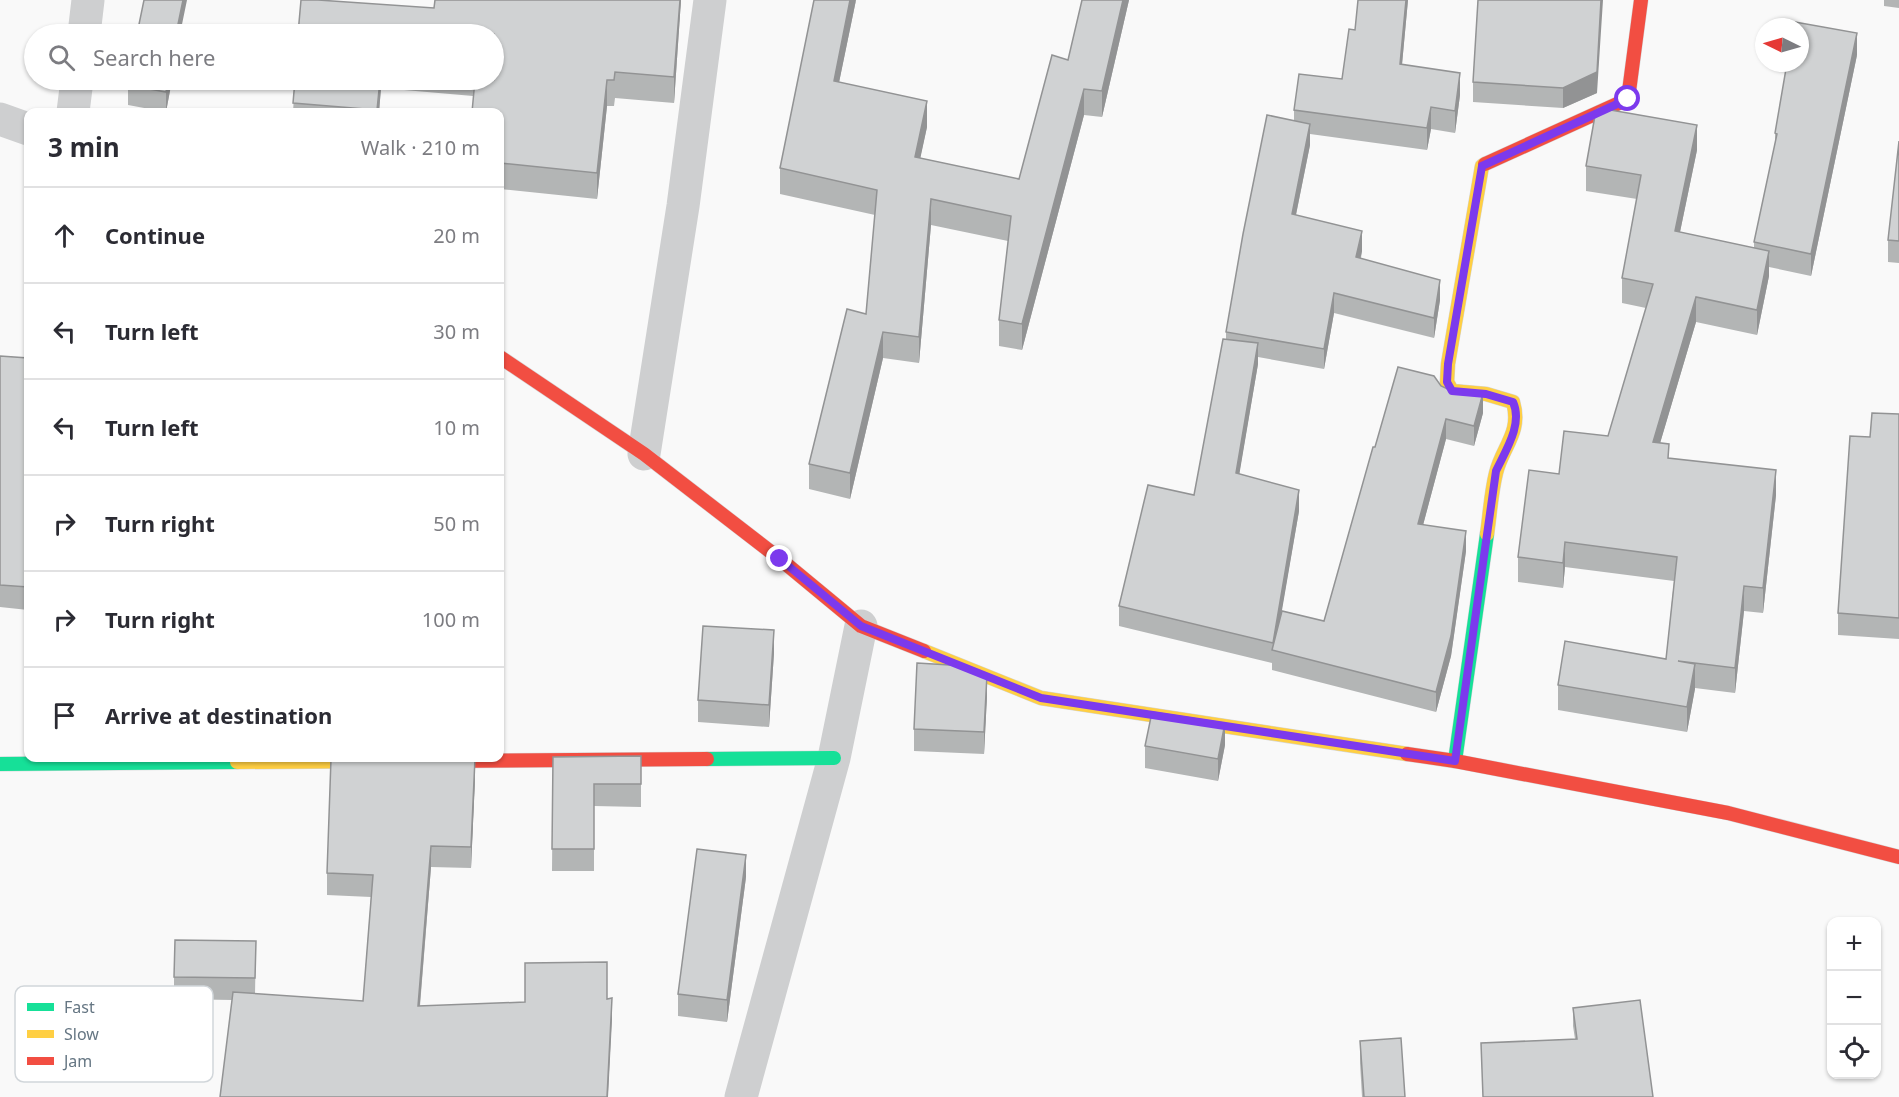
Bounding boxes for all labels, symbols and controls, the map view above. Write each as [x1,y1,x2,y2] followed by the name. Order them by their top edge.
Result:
[1755,18,1809,72] north arrow
[24,24,504,90] search box
[45,41,78,74] icon: search
[93,42,215,72] text: Search here
[1614,85,1640,111] route start
[48,129,120,165] text: 3 min
[361,134,480,161] text: Walk · 210 m
[48,219,81,252] icon: ahead
[105,220,205,250] text: Continue
[433,222,480,249] text: 20 m
[48,315,81,348] icon: left
[105,316,199,346] text: Turn left
[433,318,480,345] text: 30 m
[48,411,81,444] icon: left
[105,412,199,442] text: Turn left
[433,414,480,441] text: 10 m
[48,507,81,540] icon: right
[105,508,215,538] text: Turn right
[433,510,480,537] text: 50 m
[766,545,792,571] route end
[48,603,81,636] icon: right
[105,604,215,634] text: Turn right
[422,606,480,633] text: 100 m
[48,699,81,732] icon: arrive
[105,700,332,730] text: Arrive at destination
[1827,917,1881,1079] map controls
[1827,917,1881,971] button: +
[1827,971,1881,1025] button: −
[15,986,213,1082] legend
[64,996,95,1018] text: Fast
[64,1023,99,1045] text: Slow
[1827,1025,1881,1079] button: locate
[62,1050,92,1072] text: Jam

